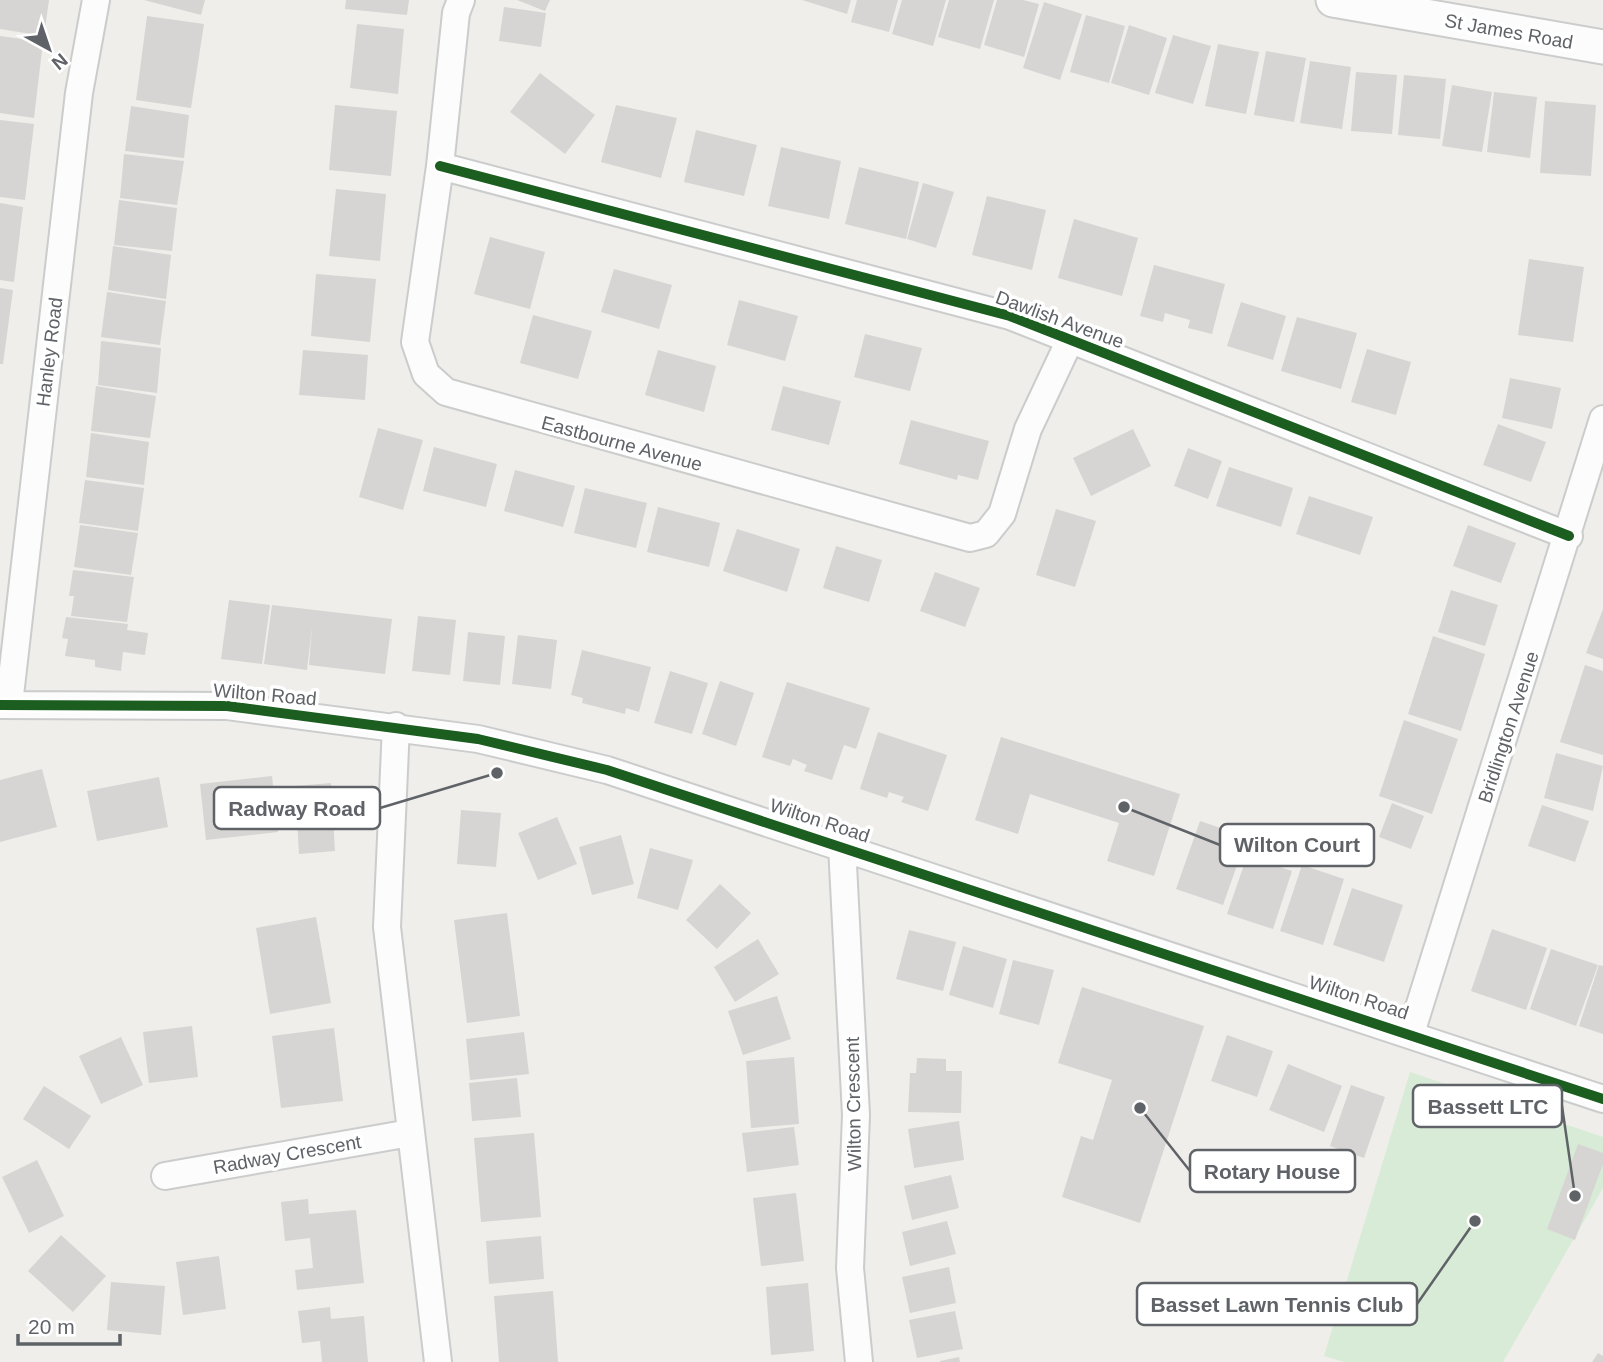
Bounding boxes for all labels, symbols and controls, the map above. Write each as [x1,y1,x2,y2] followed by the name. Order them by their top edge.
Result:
[1443,10,1575,53] street label: St James Road
[14,14,84,84] north arrow
[48,49,72,74] text: N
[993,287,1127,352] street label: Dawlish Avenue
[32,296,67,408] street label: Hanley Road
[539,412,705,475] street label: Eastbourne Avenue
[1474,649,1543,806] street label: Bridlington Avenue
[212,680,317,709] street label: Wilton Road
[214,787,380,829] callout: Radway Road
[767,794,872,846] street label: Wilton Road
[228,797,366,820] text: Radway Road
[1220,824,1374,866] callout: Wilton Court
[1234,833,1360,856] text: Wilton Court
[1306,971,1411,1023] street label: Wilton Road
[842,1036,865,1171] street label: Wilton Crescent
[1413,1085,1562,1127] callout: Bassett LTC
[1428,1095,1548,1118] text: Bassett LTC
[211,1131,363,1178] street label: Radway Crescent
[1190,1150,1355,1192] callout: Rotary House
[1204,1160,1340,1183] text: Rotary House
[1137,1283,1417,1325] callout: Basset Lawn Tennis Club
[1151,1293,1403,1316] text: Basset Lawn Tennis Club
[18,1302,119,1346] scale bar
[28,1315,75,1338] text: 20 m

